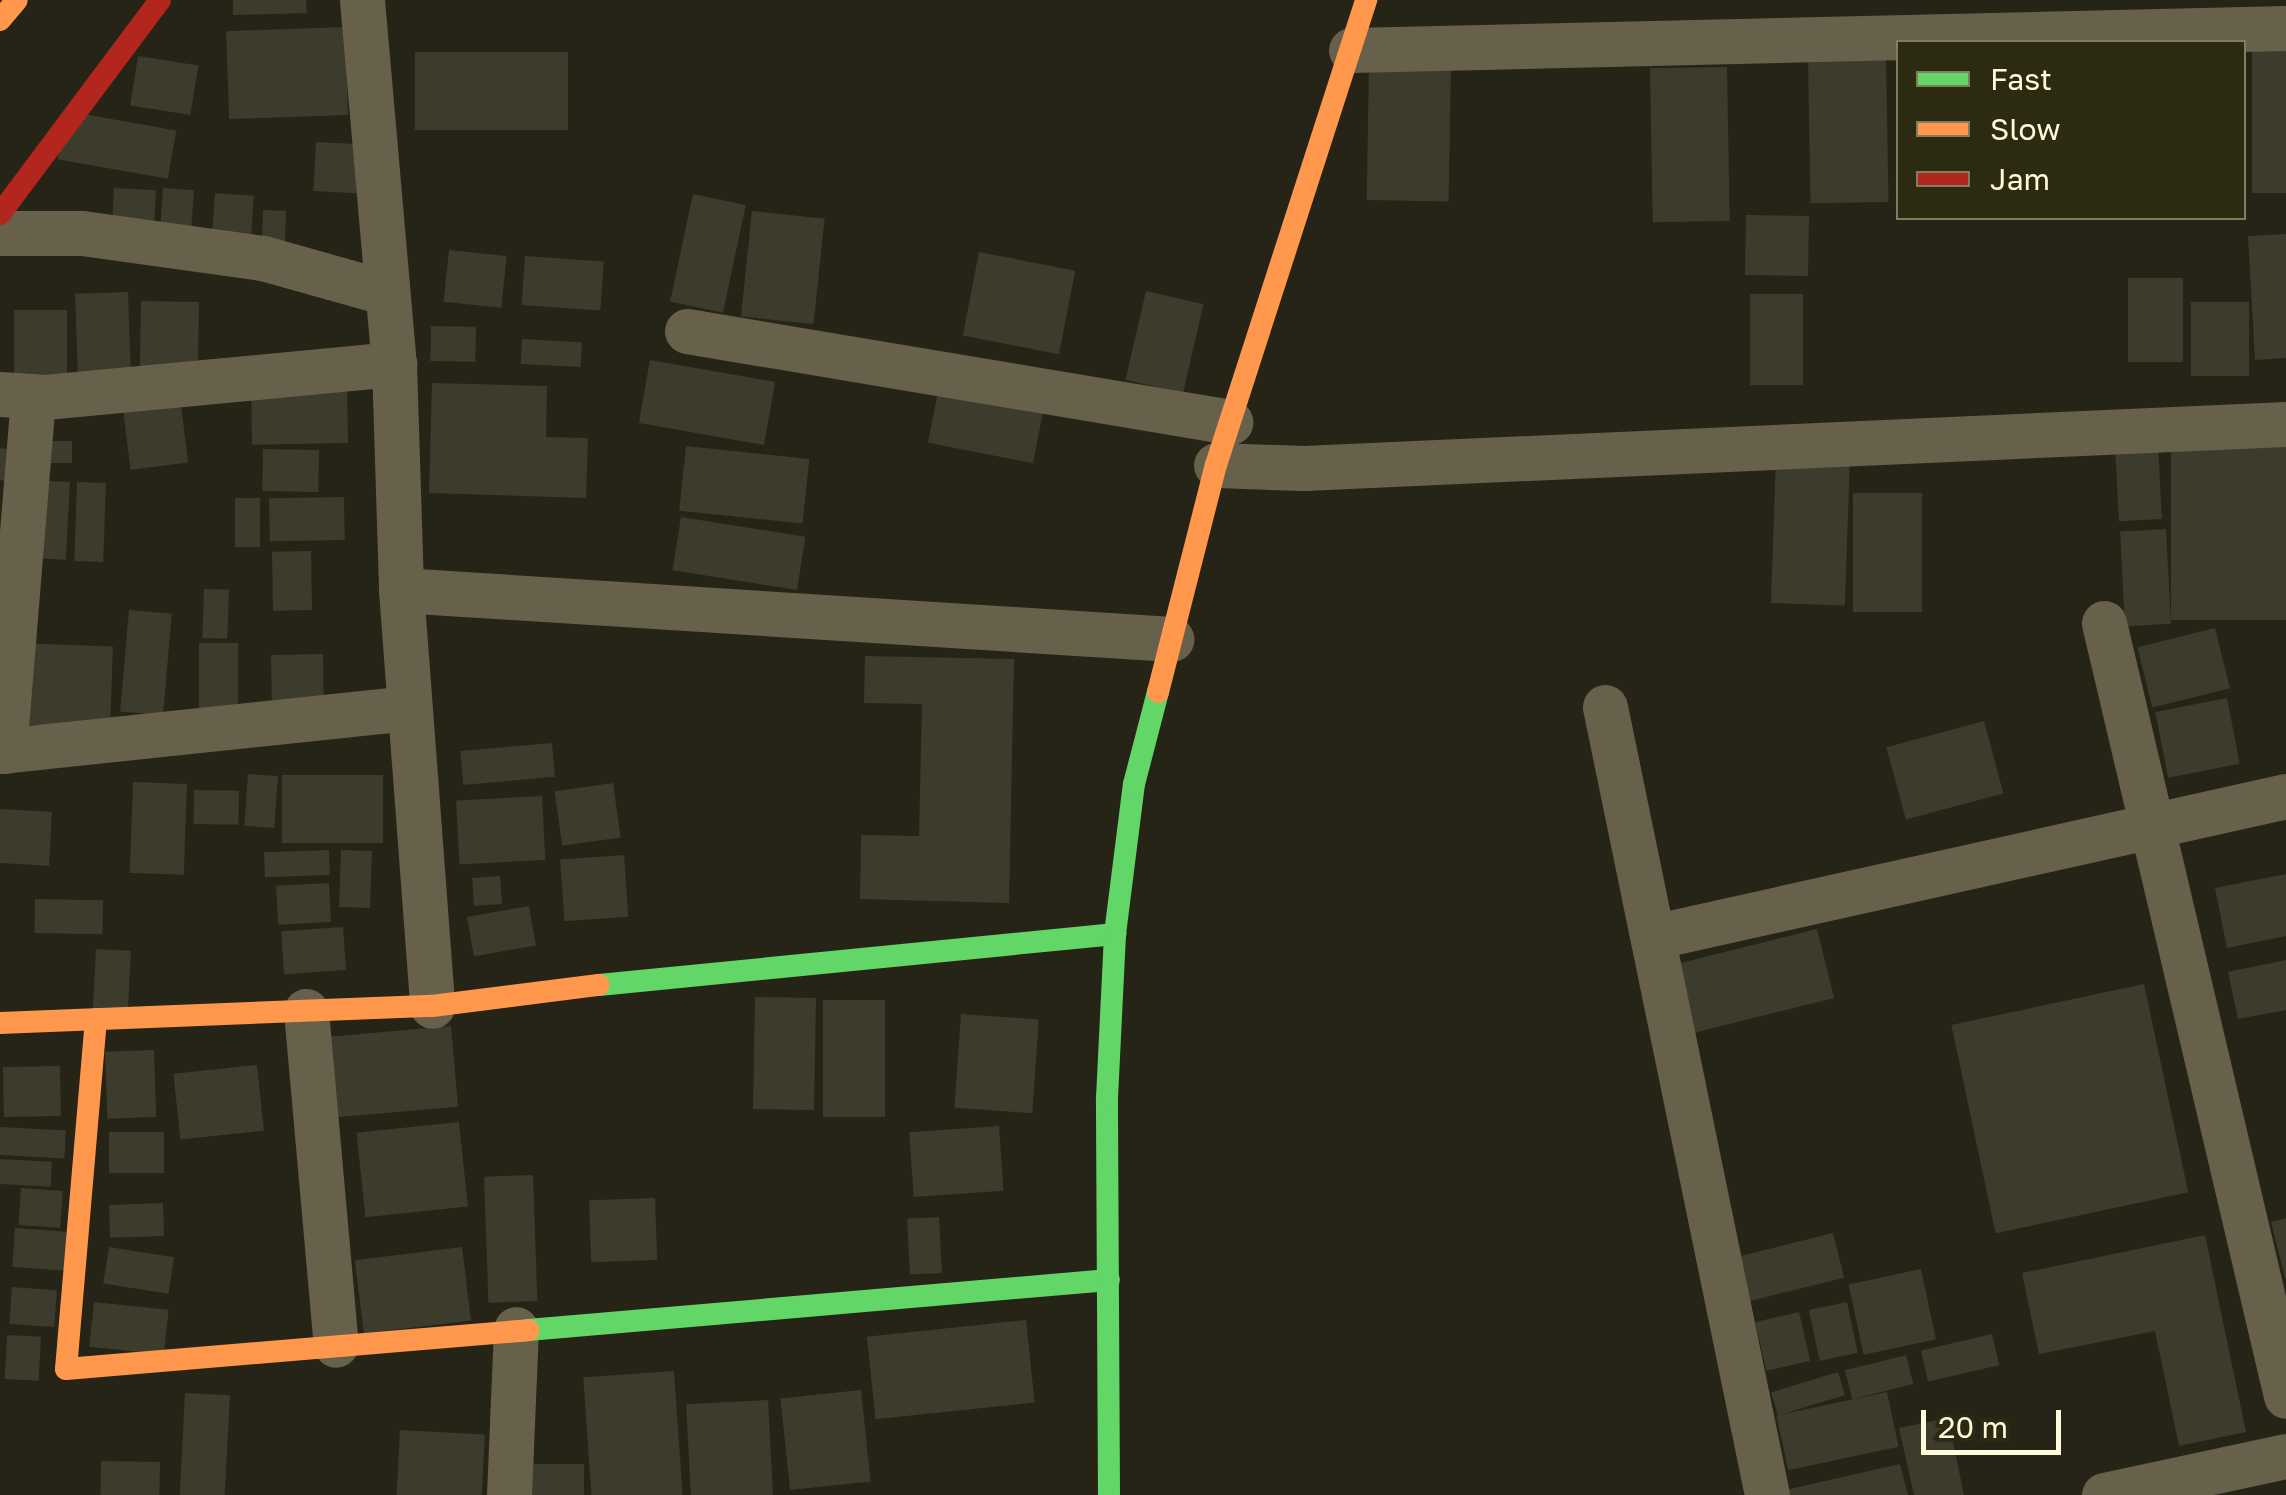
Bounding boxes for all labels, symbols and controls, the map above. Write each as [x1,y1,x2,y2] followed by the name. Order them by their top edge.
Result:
[1896,40,2246,220] legend
[1990,61,2052,97] text: Fast
[1990,111,2061,147] text: Slow
[1990,161,2050,197] text: Jam
[1926,1390,2066,1452] scale bar
[1938,1409,2008,1445] text: 20 m

